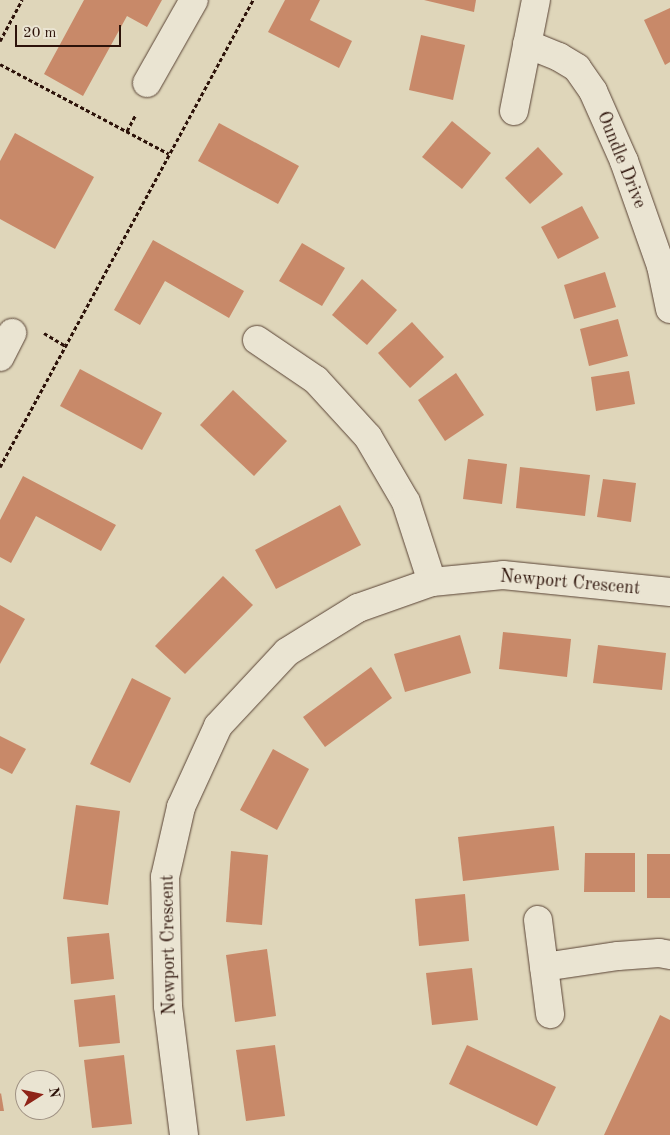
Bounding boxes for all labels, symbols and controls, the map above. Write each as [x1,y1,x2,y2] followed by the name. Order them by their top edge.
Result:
[18,15,124,47] scale bar
[23,26,57,41] text: 20 m
[592,108,650,212] street label: Oundle Drive
[499,566,641,600] street label: Newport Crescent
[157,874,181,1016] street label: Newport Crescent
[15,1070,65,1120] north arrow
[46,1086,62,1099] text: N

